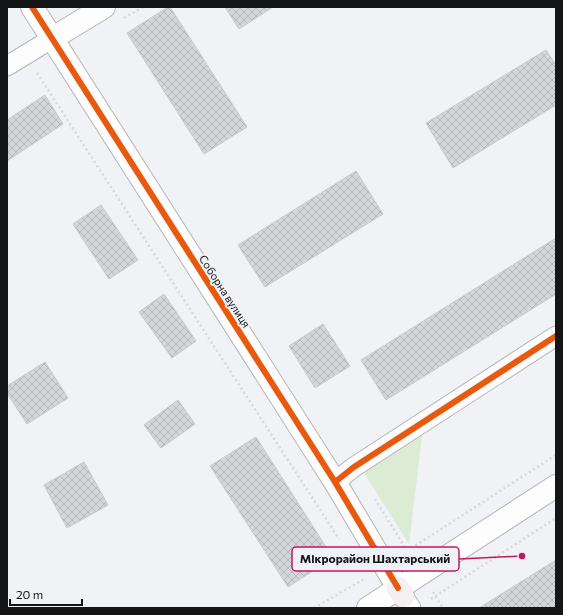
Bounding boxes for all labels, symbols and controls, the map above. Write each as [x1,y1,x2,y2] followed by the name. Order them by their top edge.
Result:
[197,252,253,330] street label: Соборна вулиця
[292,547,459,571] callout: Мікрорайон Шахтарський
[300,551,450,565] text: Мікрорайон Шахтарський
[10,581,82,607] scale bar
[16,587,43,601] text: 20 m

